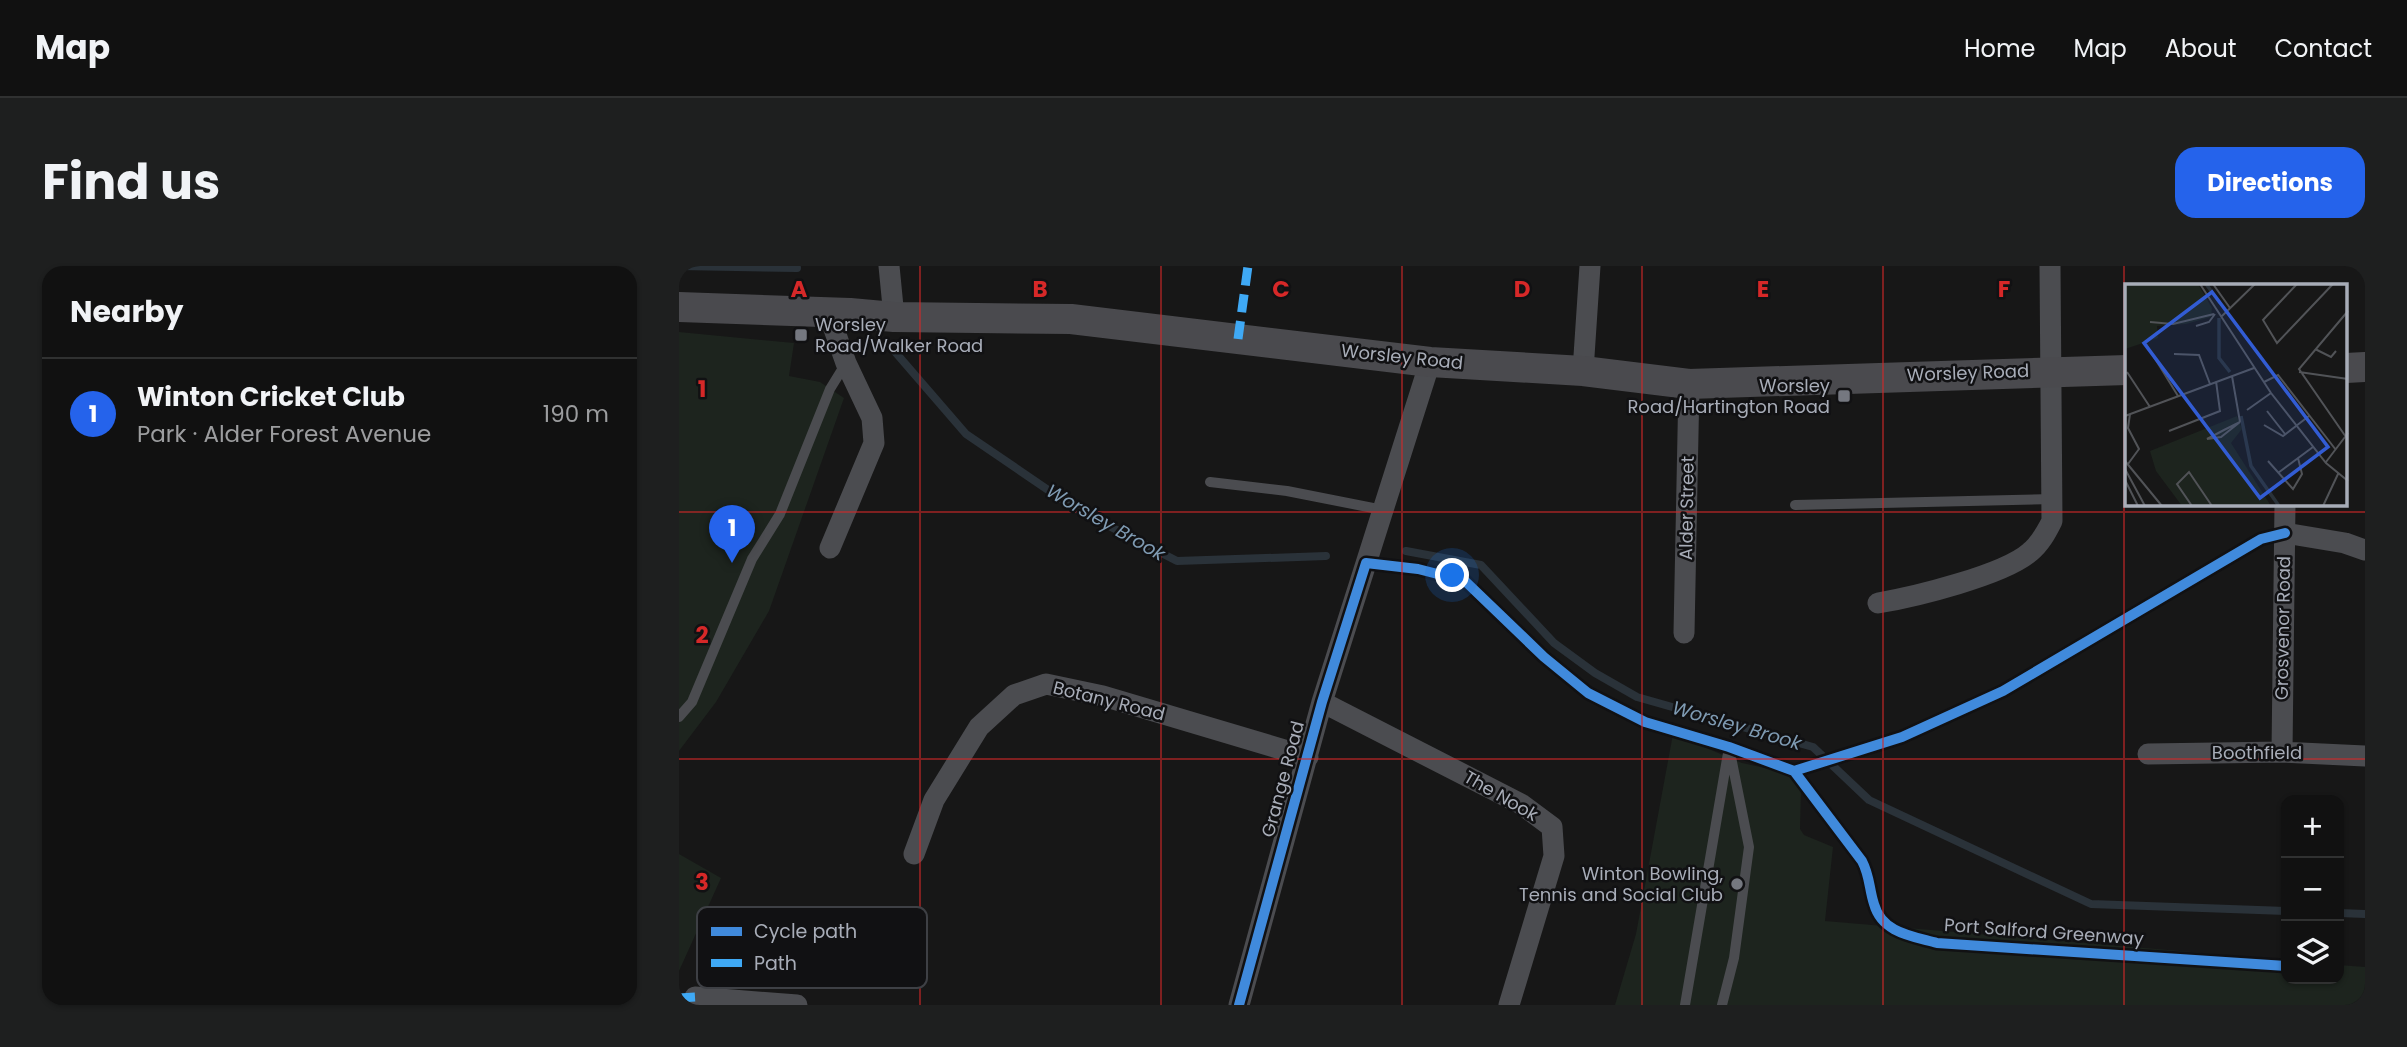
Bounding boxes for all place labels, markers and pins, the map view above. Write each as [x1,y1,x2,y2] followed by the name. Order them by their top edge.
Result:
[815,312,983,358] place label: Worsley Road/Walker Road
[793,327,809,343] marker: Worsley Road/Walker Road
[1627,373,1830,419] place label: Worsley Road/Hartington Road
[1836,388,1852,404] marker: Worsley Road/Hartington Road
[709,505,755,563] pin: 1
[1519,861,1723,907] place label: Winton Bowling, Tennis and Social Club
[1729,876,1745,892] marker: Winton Bowling, Tennis and Social Club

